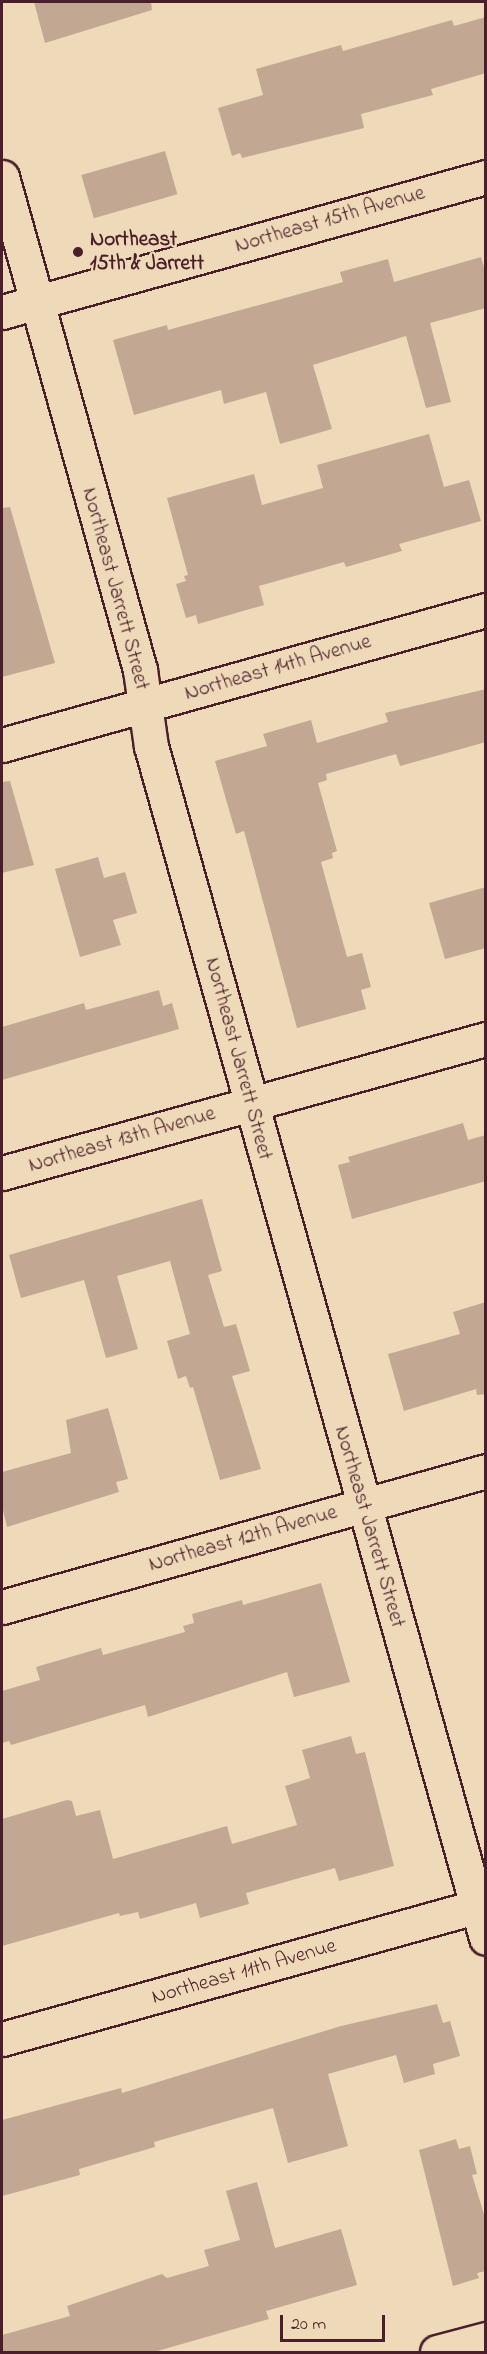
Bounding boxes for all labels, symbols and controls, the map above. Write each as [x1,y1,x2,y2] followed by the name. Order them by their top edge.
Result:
[232,181,428,259] street label: Northeast 15th Avenue
[90,227,204,277] place label: Northeast 15th & Jarrett
[71,245,85,259] marker: Northeast 15th & Jarrett
[76,485,154,693] street label: Northeast Jarrett Street
[182,629,374,707] street label: Northeast 14th Avenue
[199,955,277,1163] street label: Northeast Jarrett Street
[26,1101,218,1179] street label: Northeast 13th Avenue
[328,1423,410,1631] street label: Northeast Jarrett Street
[146,1500,340,1578] street label: Northeast 12th Avenue
[149,1934,339,2010] street label: Northeast 11th Avenue
[283,2303,388,2341] scale bar
[291,2312,326,2338] text: 20 m

